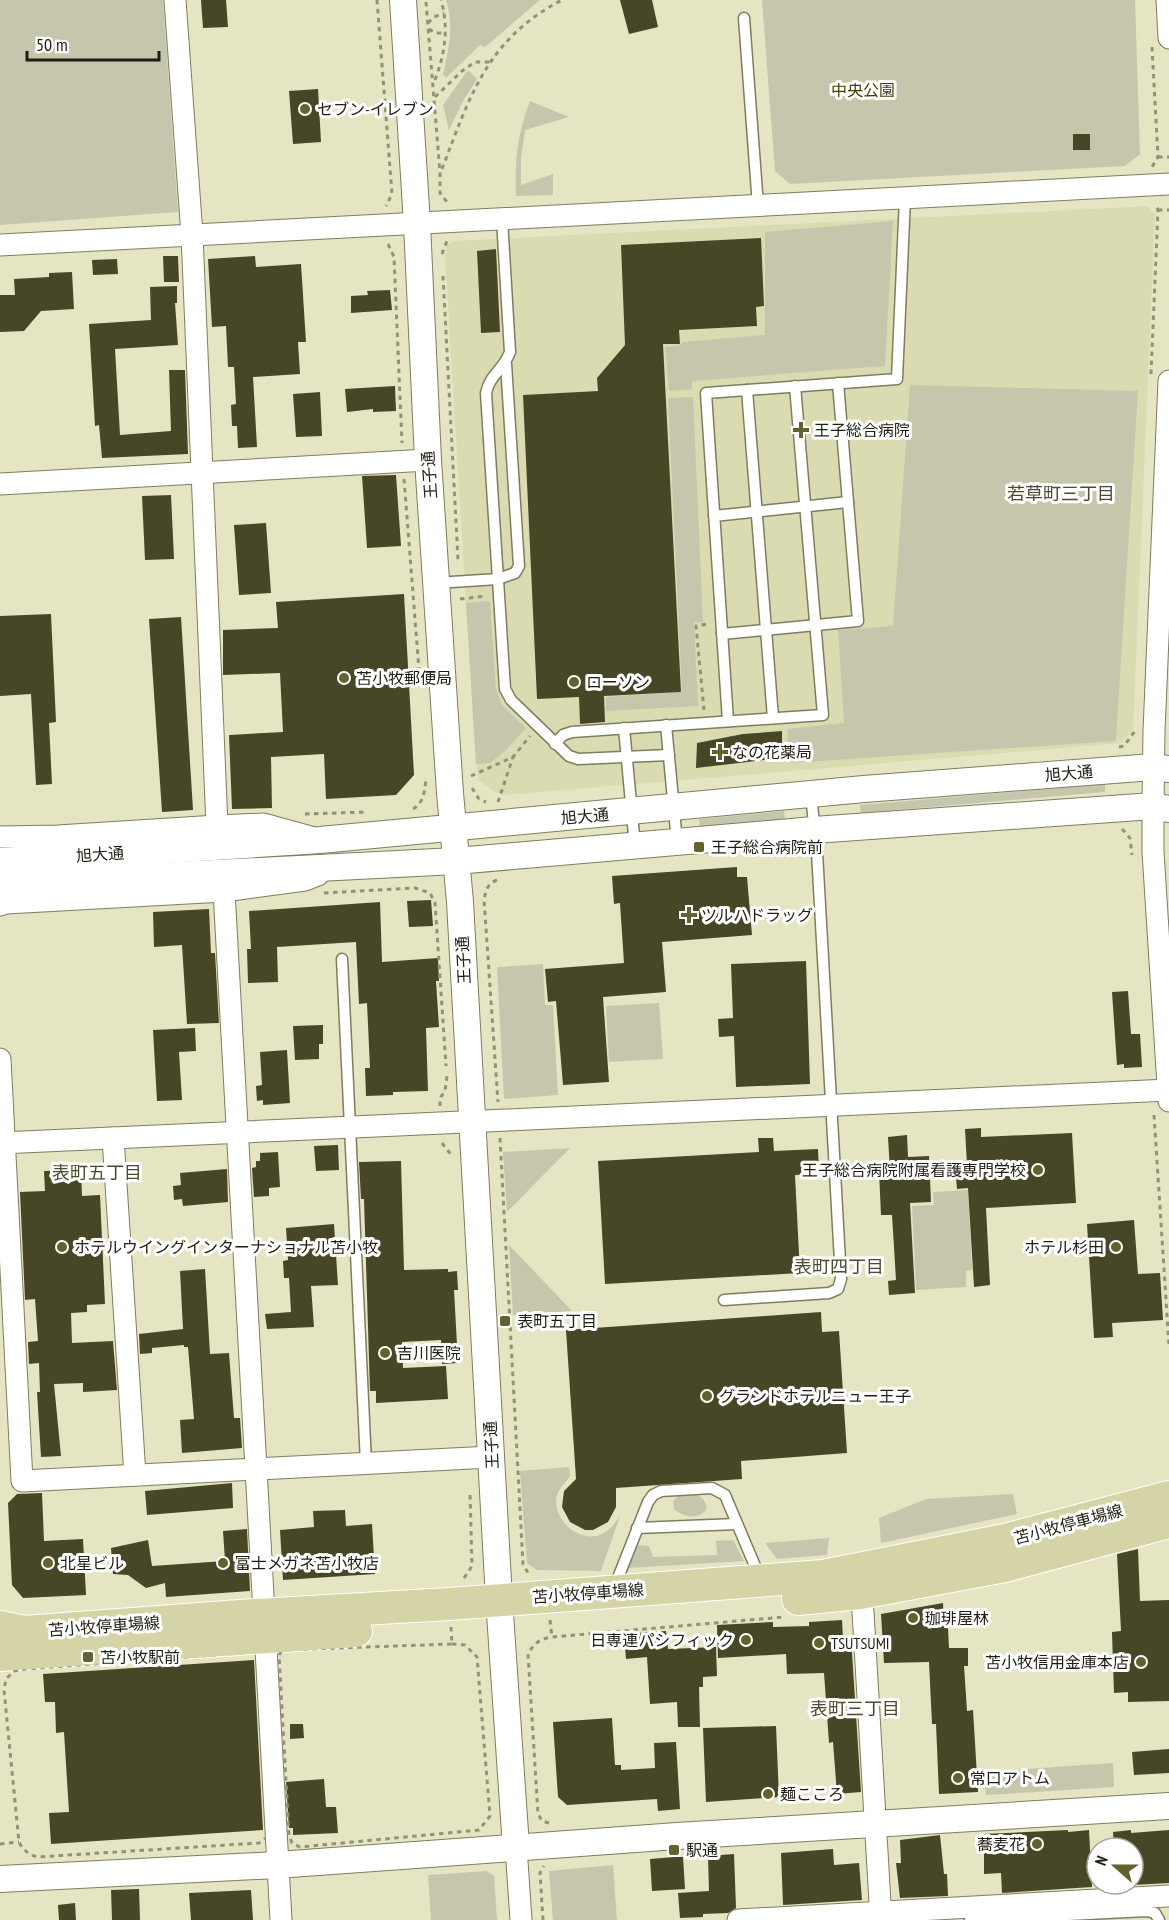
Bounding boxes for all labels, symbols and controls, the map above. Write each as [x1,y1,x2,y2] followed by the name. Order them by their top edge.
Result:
[27,24,159,62] scale bar
[36,33,68,56] text: 50 m
[831,80,895,100] park label: 中央公園
[317,99,434,119] place label: セブン-イレブン
[298,102,312,116] marker: セブン-イレブン
[814,420,910,440] place label: 王子総合病院
[792,421,810,439] marker: 王子総合病院
[417,450,441,500] street label: 王子通
[1007,482,1115,505] district label: 若草町三丁目
[356,668,452,688] place label: 苫小牧郵便局
[337,671,351,685] marker: 苫小牧郵便局
[586,672,650,692] place label: ローソン
[567,675,581,689] marker: ローソン
[732,742,812,762] place label: なの花薬局
[713,745,727,759] marker: なの花薬局
[1044,761,1094,785] street label: 旭大通
[560,804,610,828] street label: 旭大通
[711,837,823,857] place label: 王子総合病院前
[692,840,706,854] marker: 王子総合病院前
[75,842,125,866] street label: 旭大通
[701,905,813,925] place label: ツルハドラッグ
[682,908,696,922] marker: ツルハドラッグ
[452,936,474,984] street label: 王子通
[802,1160,1026,1180] place label: 王子総合病院附属看護専門学校
[52,1161,142,1184] district label: 表町五丁目
[1031,1163,1045,1177] marker: 王子総合病院附属看護専門学校
[74,1237,378,1257] place label: ホテルウイングインターナショナル苫小牧
[1024,1237,1104,1257] place label: ホテル杉田
[55,1240,69,1254] marker: ホテルウイングインターナショナル苫小牧
[1109,1240,1123,1254] marker: ホテル杉田
[794,1255,884,1278] district label: 表町四丁目
[517,1311,597,1331] place label: 表町五丁目
[498,1314,512,1328] marker: 表町五丁目
[397,1343,461,1363] place label: 吉川医院
[378,1346,392,1360] marker: 吉川医院
[719,1386,911,1406] place label: グランドホテルニュー王子
[700,1389,714,1403] marker: グランドホテルニュー王子
[480,1421,502,1469] street label: 王子通
[1011,1500,1125,1548] street label: 苫小牧停車場線
[60,1553,124,1573] place label: 北星ビル
[235,1553,379,1573] place label: 富士メガネ苫小牧店
[41,1556,55,1570] marker: 北星ビル
[216,1556,230,1570] marker: 富士メガネ苫小牧店
[531,1579,645,1607] street label: 苫小牧停車場線
[925,1608,989,1628] place label: 珈琲屋林
[906,1611,920,1625] marker: 珈琲屋林
[47,1612,161,1640] street label: 苫小牧停車場線
[590,1630,734,1650] place label: 日専連パシフィック
[739,1633,753,1647] marker: 日専連パシフィック
[831,1633,890,1653] place label: TSUTSUMI
[812,1636,826,1650] marker: TSUTSUMI
[100,1647,180,1667] place label: 苫小牧駅前
[81,1650,95,1664] marker: 苫小牧駅前
[985,1652,1129,1672] place label: 苫小牧信用金庫本店
[1134,1655,1148,1669] marker: 苫小牧信用金庫本店
[810,1697,900,1720] district label: 表町三丁目
[970,1768,1050,1788] place label: 常口アトム
[951,1771,965,1785] marker: 常口アトム
[780,1784,844,1804] place label: 麺こころ
[761,1787,775,1801] marker: 麺こころ
[977,1834,1025,1854] place label: 蕎麦花
[1085,1836,1145,1896] north arrow
[1030,1837,1044,1851] marker: 蕎麦花
[686,1840,718,1860] place label: 駅通
[667,1843,681,1857] marker: 駅通
[1090,1853,1112,1868] text: N

